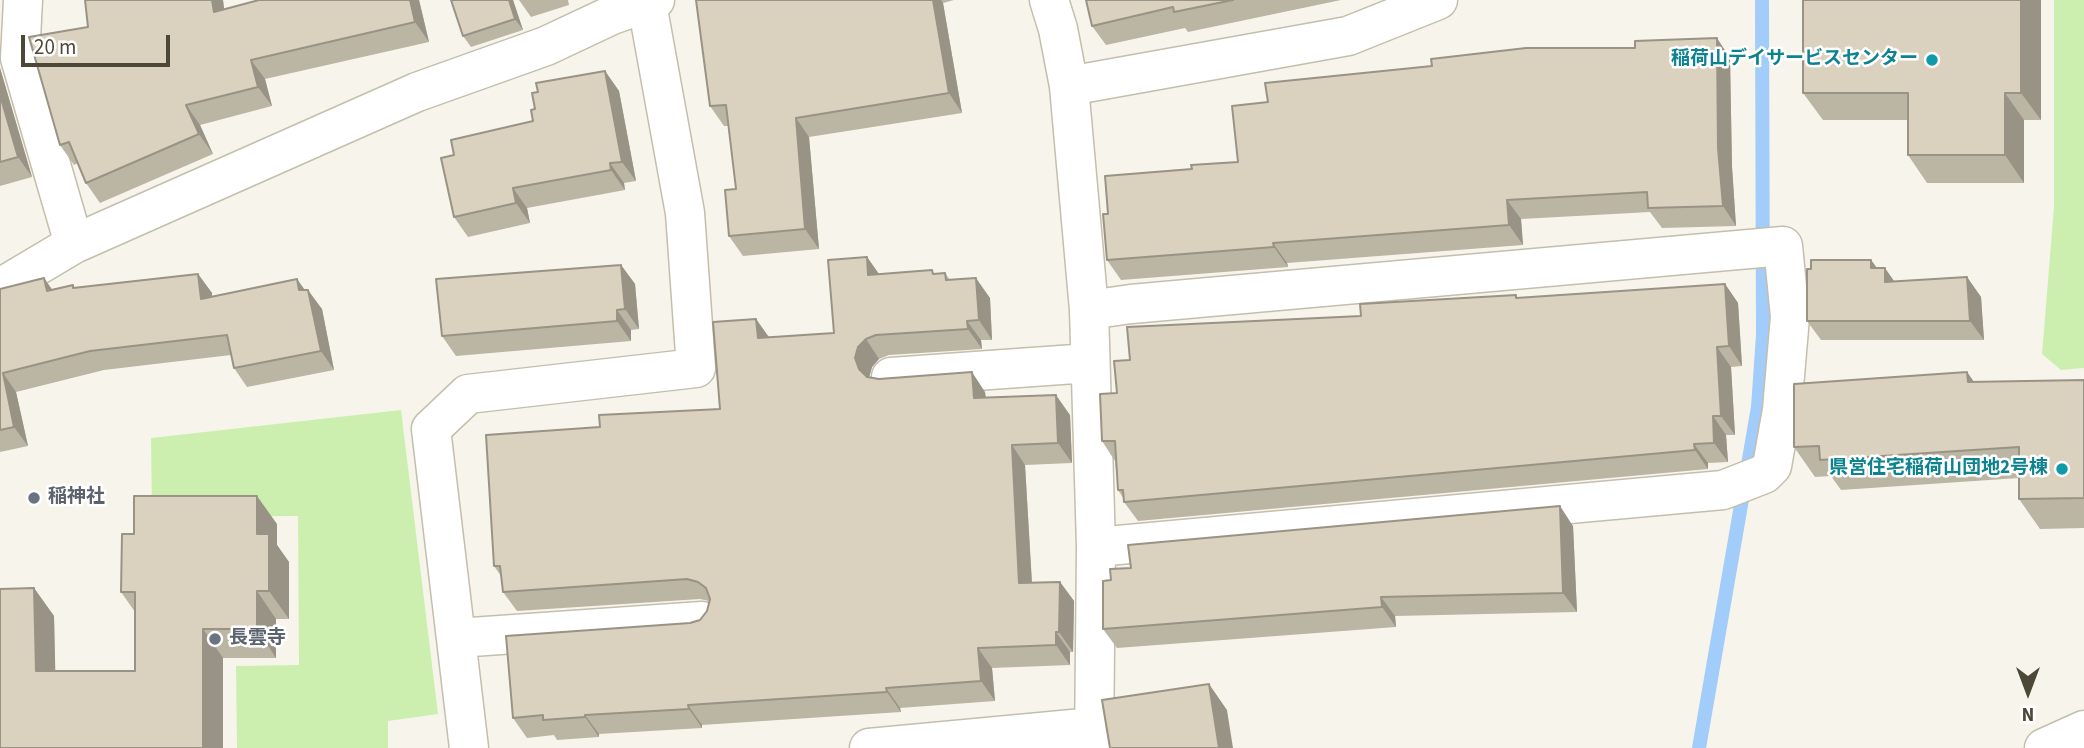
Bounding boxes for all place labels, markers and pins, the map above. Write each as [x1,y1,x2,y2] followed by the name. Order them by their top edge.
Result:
[1671,49,1918,71] place label: 稲荷山デイサービスセンター
[1924,52,1940,68] marker: 稲荷山デイサービスセンター
[1829,458,2048,480] place label: 県営住宅稲荷山団地2号棟
[2054,461,2070,477] marker: 県営住宅稲荷山団地2号棟
[48,487,105,509] place label: 稲神社
[26,490,42,506] marker: 稲神社
[229,628,286,650] place label: 長雲寺
[207,631,223,647] marker: 長雲寺

